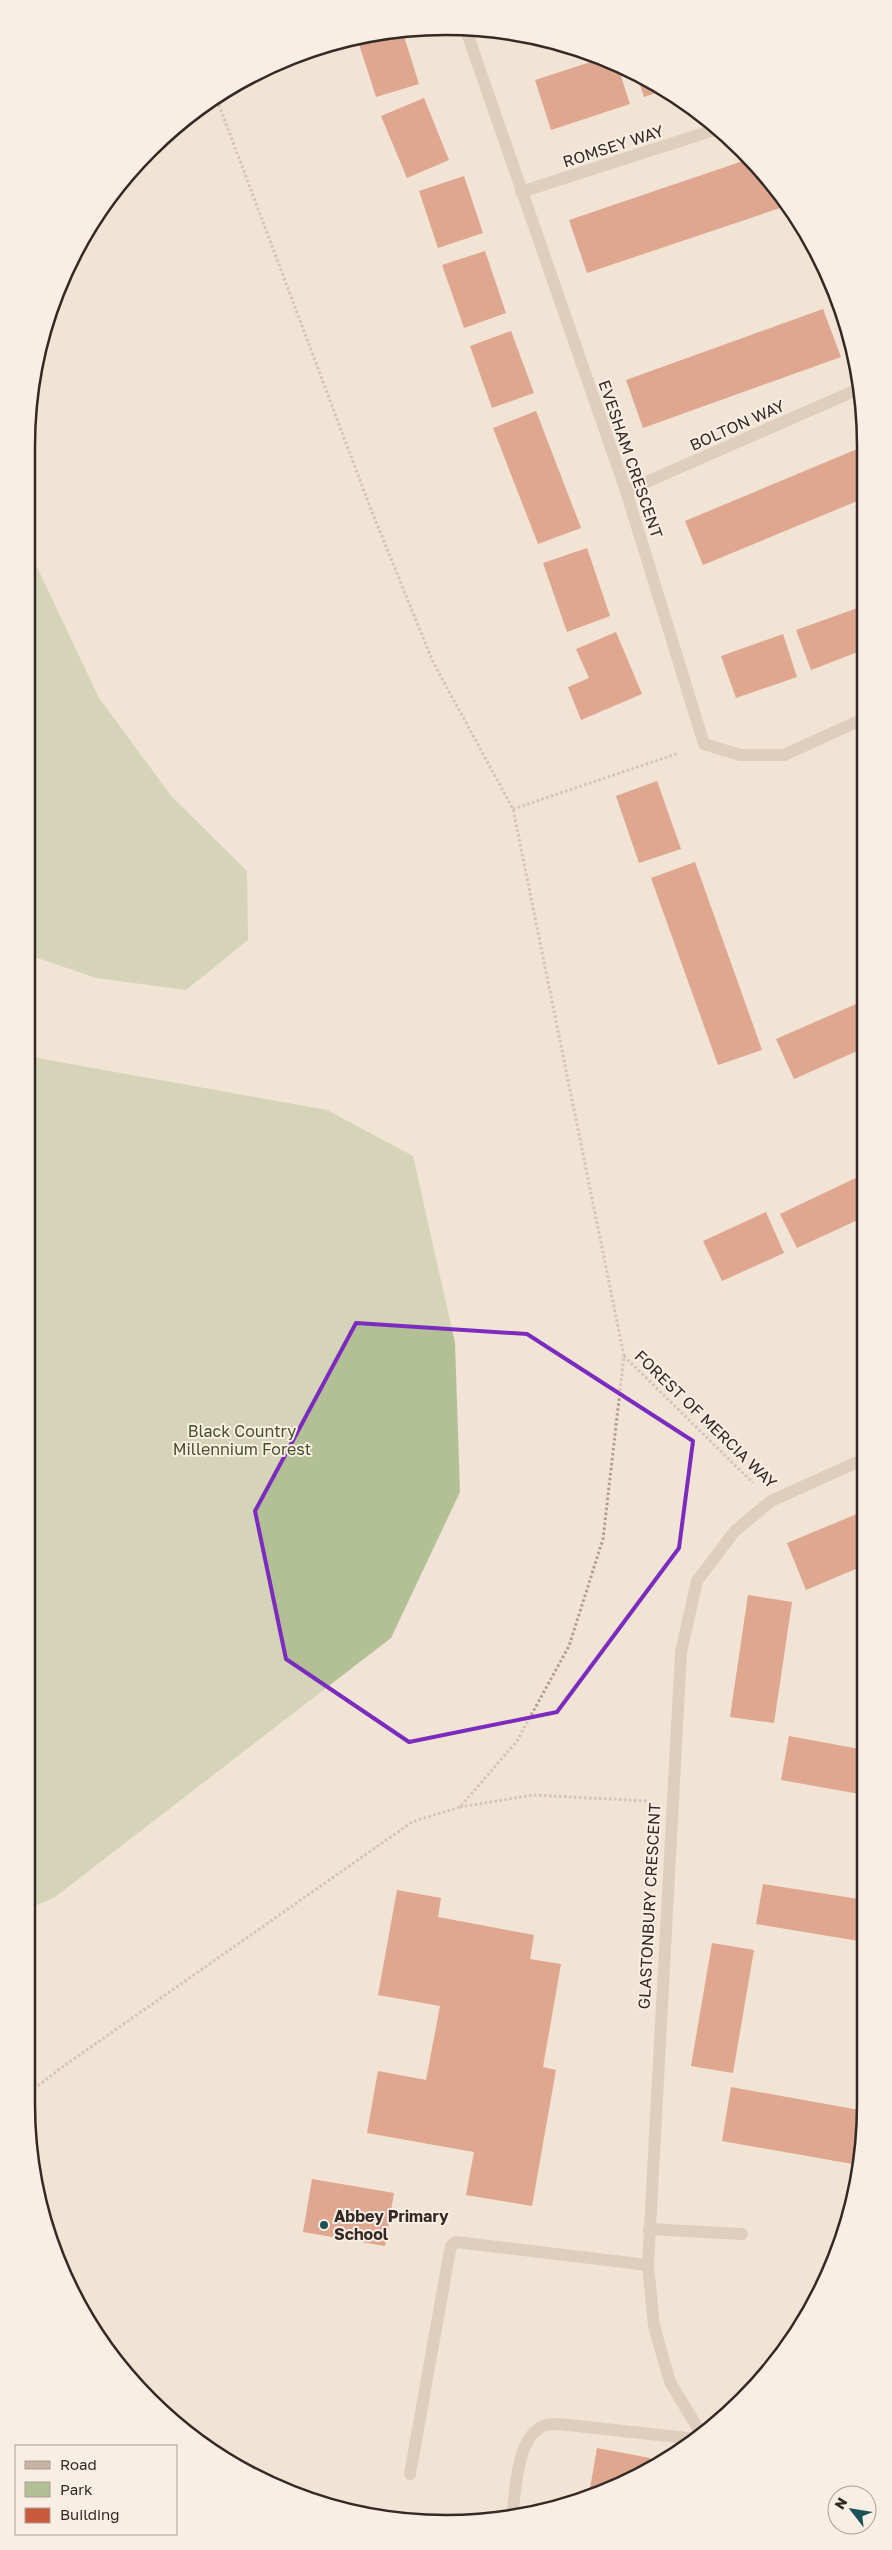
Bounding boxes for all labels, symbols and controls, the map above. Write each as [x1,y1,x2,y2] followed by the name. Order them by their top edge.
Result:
[560,120,667,172] street label: ROMSEY WAY
[595,377,667,541] street label: EVESHAM CRESCENT
[686,395,788,455] street label: BOLTON WAY
[631,1346,782,1493] street label: FOREST OF MERCIA WAY
[173,1421,311,1459] park label: Black Country Millennium Forest
[634,1802,664,2010] street label: GLASTONBURY CRESCENT
[334,2206,449,2244] place label: Abbey Primary School
[318,2219,330,2231] marker: Abbey Primary School
[15,2445,178,2535] legend
[60,2455,97,2473] text: Road
[60,2480,93,2498] text: Park
[827,2485,877,2535] north arrow
[830,2494,850,2512] text: N
[60,2505,120,2523] text: Building

